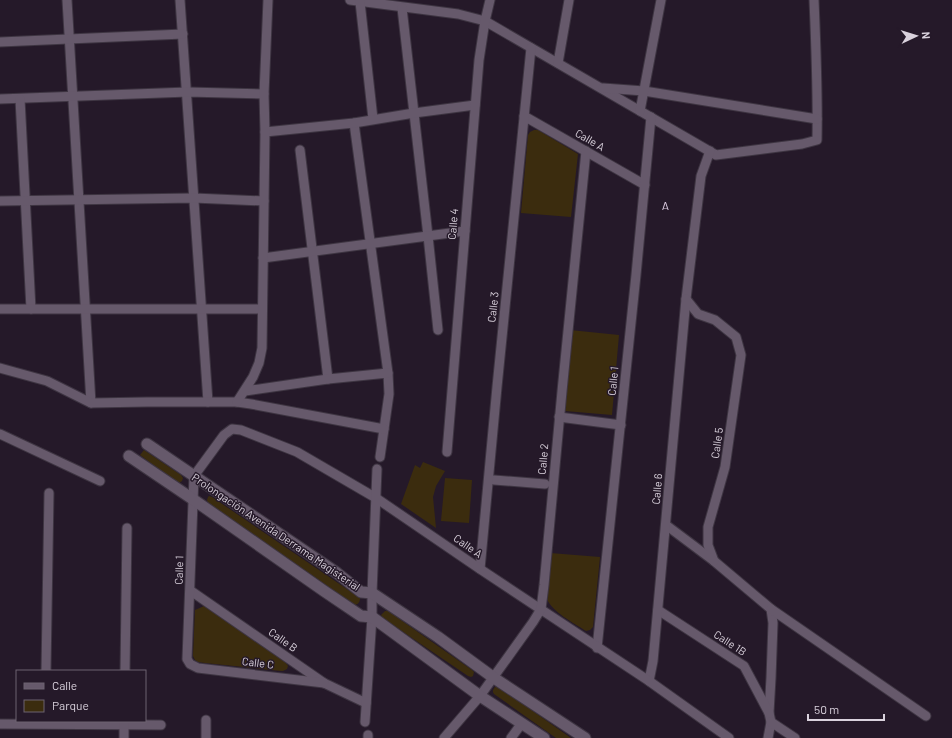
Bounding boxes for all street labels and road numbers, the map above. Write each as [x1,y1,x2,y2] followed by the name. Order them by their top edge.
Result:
[573,126,608,153] street label: Calle A
[445,208,460,240] street label: Calle 4
[484,291,501,323] street label: Calle 3
[605,366,620,396] street label: Calle 1
[708,426,725,459] street label: Calle 5
[535,443,550,475] street label: Calle 2
[190,470,363,593] street label: Prolongación Avenida Derrama Magisterial
[649,473,664,505] street label: Calle 6
[451,531,485,560] street label: Calle A
[171,555,186,585] street label: Calle 1
[266,625,300,654] street label: Calle B
[712,627,749,658] street label: Calle 1B
[241,654,275,671] street label: Calle C

